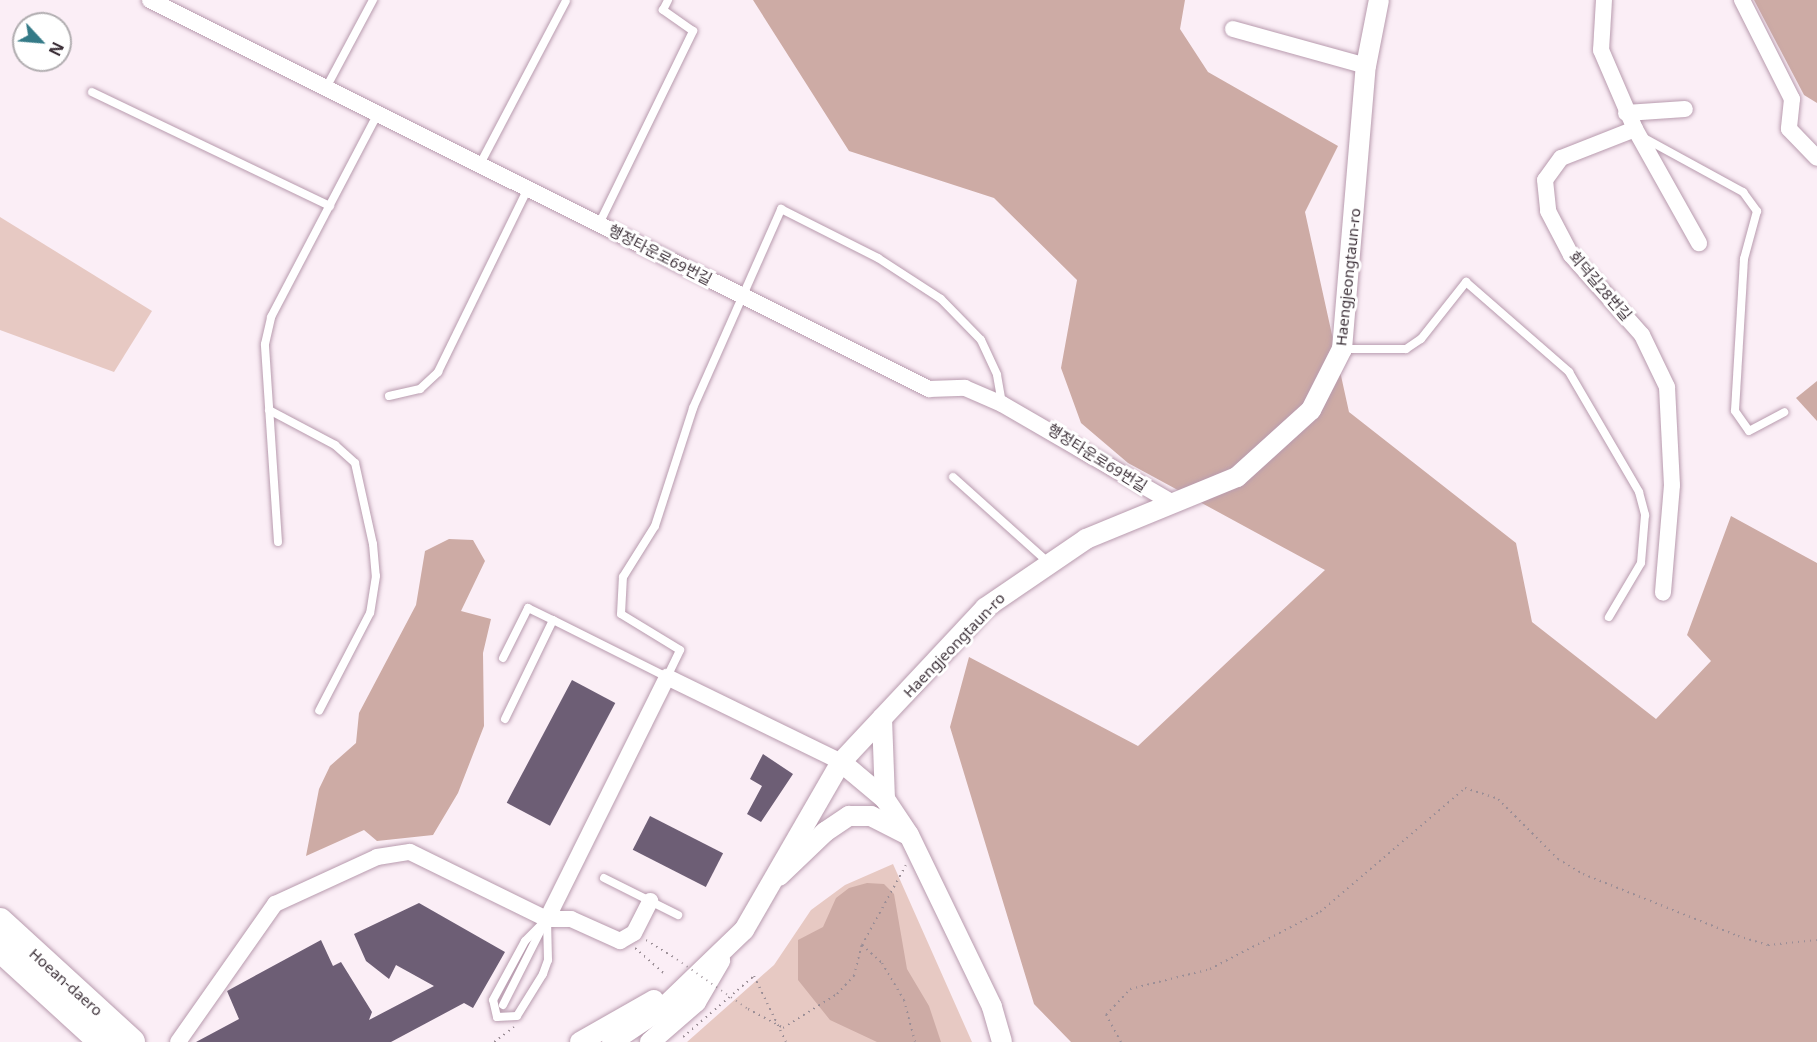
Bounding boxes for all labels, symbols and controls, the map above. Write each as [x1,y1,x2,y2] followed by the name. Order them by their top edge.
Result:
[12,12,72,72] north arrow
[44,38,69,60] text: N
[1332,207,1364,347] street label: Haengjeongtaun-ro
[605,221,715,289] street label: 행정타운로69번길
[1565,248,1635,324] street label: 회덕길28번길
[1044,420,1150,496] street label: 행정타운로69번길
[899,589,1009,701] street label: Haengjeongtaun-ro
[26,944,106,1020] street label: Hoean-daero

